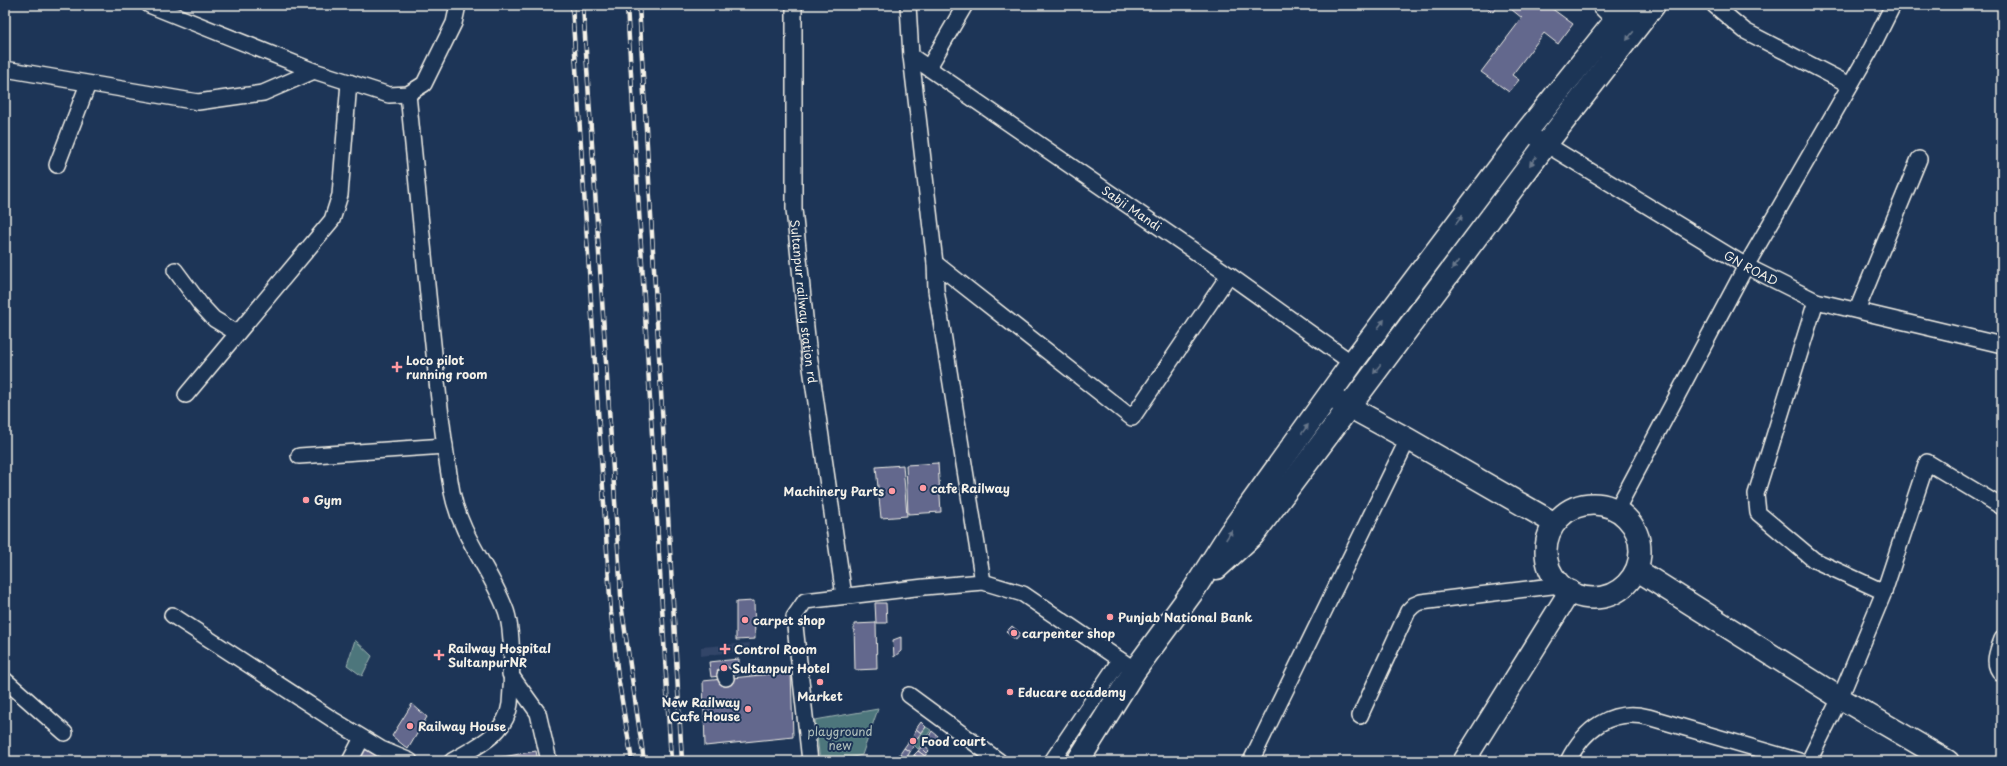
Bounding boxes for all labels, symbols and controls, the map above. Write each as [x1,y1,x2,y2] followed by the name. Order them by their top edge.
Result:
[1625,30,1634,41] one-way arrow
[1529,155,1537,166] one-way arrow
[1098,181,1165,235] street label: Sabji Mandi
[1455,215,1463,225] one-way arrow
[786,219,822,385] street label: Sultanpur railway station rd
[1721,246,1781,290] street label: GN ROAD
[1451,259,1459,270] one-way arrow
[1377,318,1385,329] one-way arrow
[406,351,488,383] place label: Loco pilot running room
[391,361,403,373] marker: Loco pilot running room
[1373,364,1381,374] one-way arrow
[1301,424,1309,434] one-way arrow
[931,479,1010,497] place label: cafe Railway
[784,482,884,500] place label: Machinery Parts
[918,483,928,493] marker: cafe Railway
[887,486,897,496] marker: Machinery Parts
[314,491,342,509] place label: Gym
[301,495,311,505] marker: Gym
[1225,530,1233,540] one-way arrow
[1118,608,1252,626] place label: Punjab National Bank
[753,611,826,629] place label: carpet shop
[1105,612,1115,622] marker: Punjab National Bank
[740,615,750,625] marker: carpet shop
[1022,624,1115,642] place label: carpenter shop
[1009,628,1019,638] marker: carpenter shop
[448,639,551,671] place label: Railway Hospital SultanpurNR
[734,640,817,658] place label: Control Room
[719,643,731,655] marker: Control Room
[433,649,445,661] marker: Railway Hospital SultanpurNR
[732,659,830,677] place label: Sultanpur Hotel
[719,663,729,673] marker: Sultanpur Hotel
[815,677,825,687] marker: Market
[1018,683,1126,701] place label: Educare academy
[797,687,843,705] place label: Market
[1005,687,1015,697] marker: Educare academy
[662,693,740,725] place label: New Railway Cafe House
[743,704,753,714] marker: New Railway Cafe House
[418,717,507,735] place label: Railway House
[405,721,415,731] marker: Railway House
[807,722,873,754] park label: playground new
[921,732,986,750] place label: Food court
[908,736,918,746] marker: Food court

